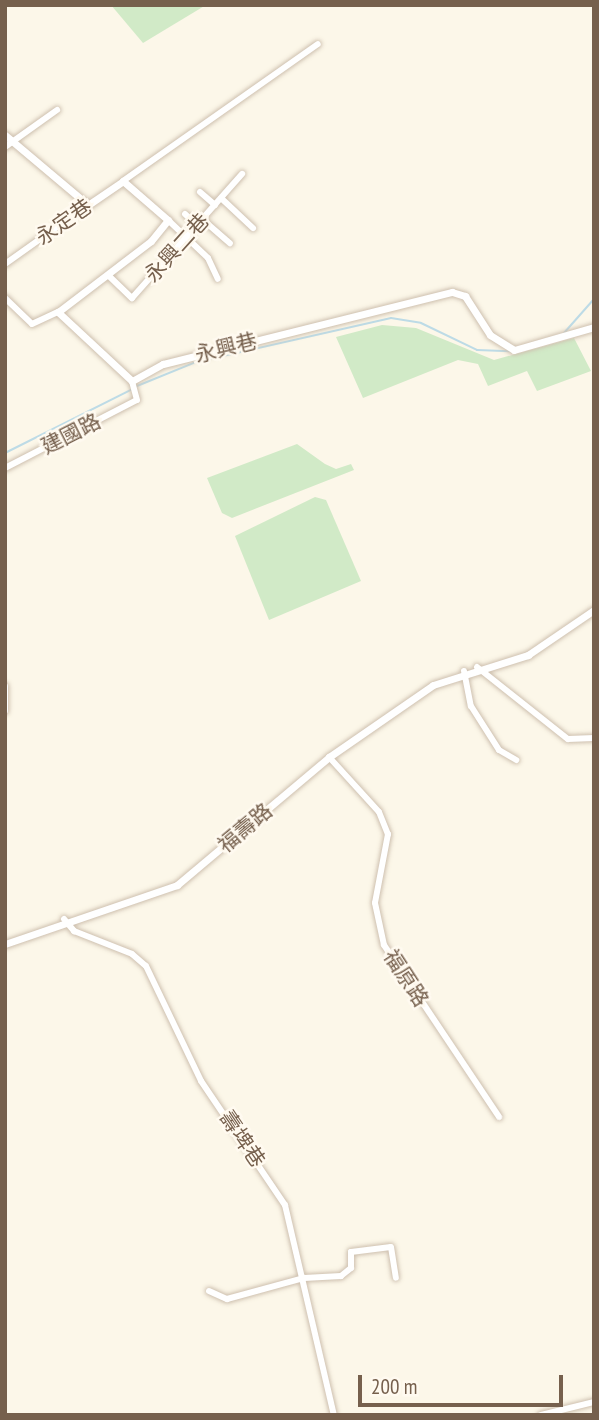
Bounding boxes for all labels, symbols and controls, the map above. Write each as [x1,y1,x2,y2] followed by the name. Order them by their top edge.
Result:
[31,194,97,250] street label: 永定巷
[140,208,214,288] street label: 永興二巷
[192,328,260,368] street label: 永興巷
[37,408,105,460] street label: 建國路
[213,798,277,858] street label: 福壽路
[378,945,434,1011] street label: 福原路
[214,1106,270,1172] street label: 壽埤巷
[361,1360,566,1404] scale bar
[371,1373,417,1400] text: 200 m

